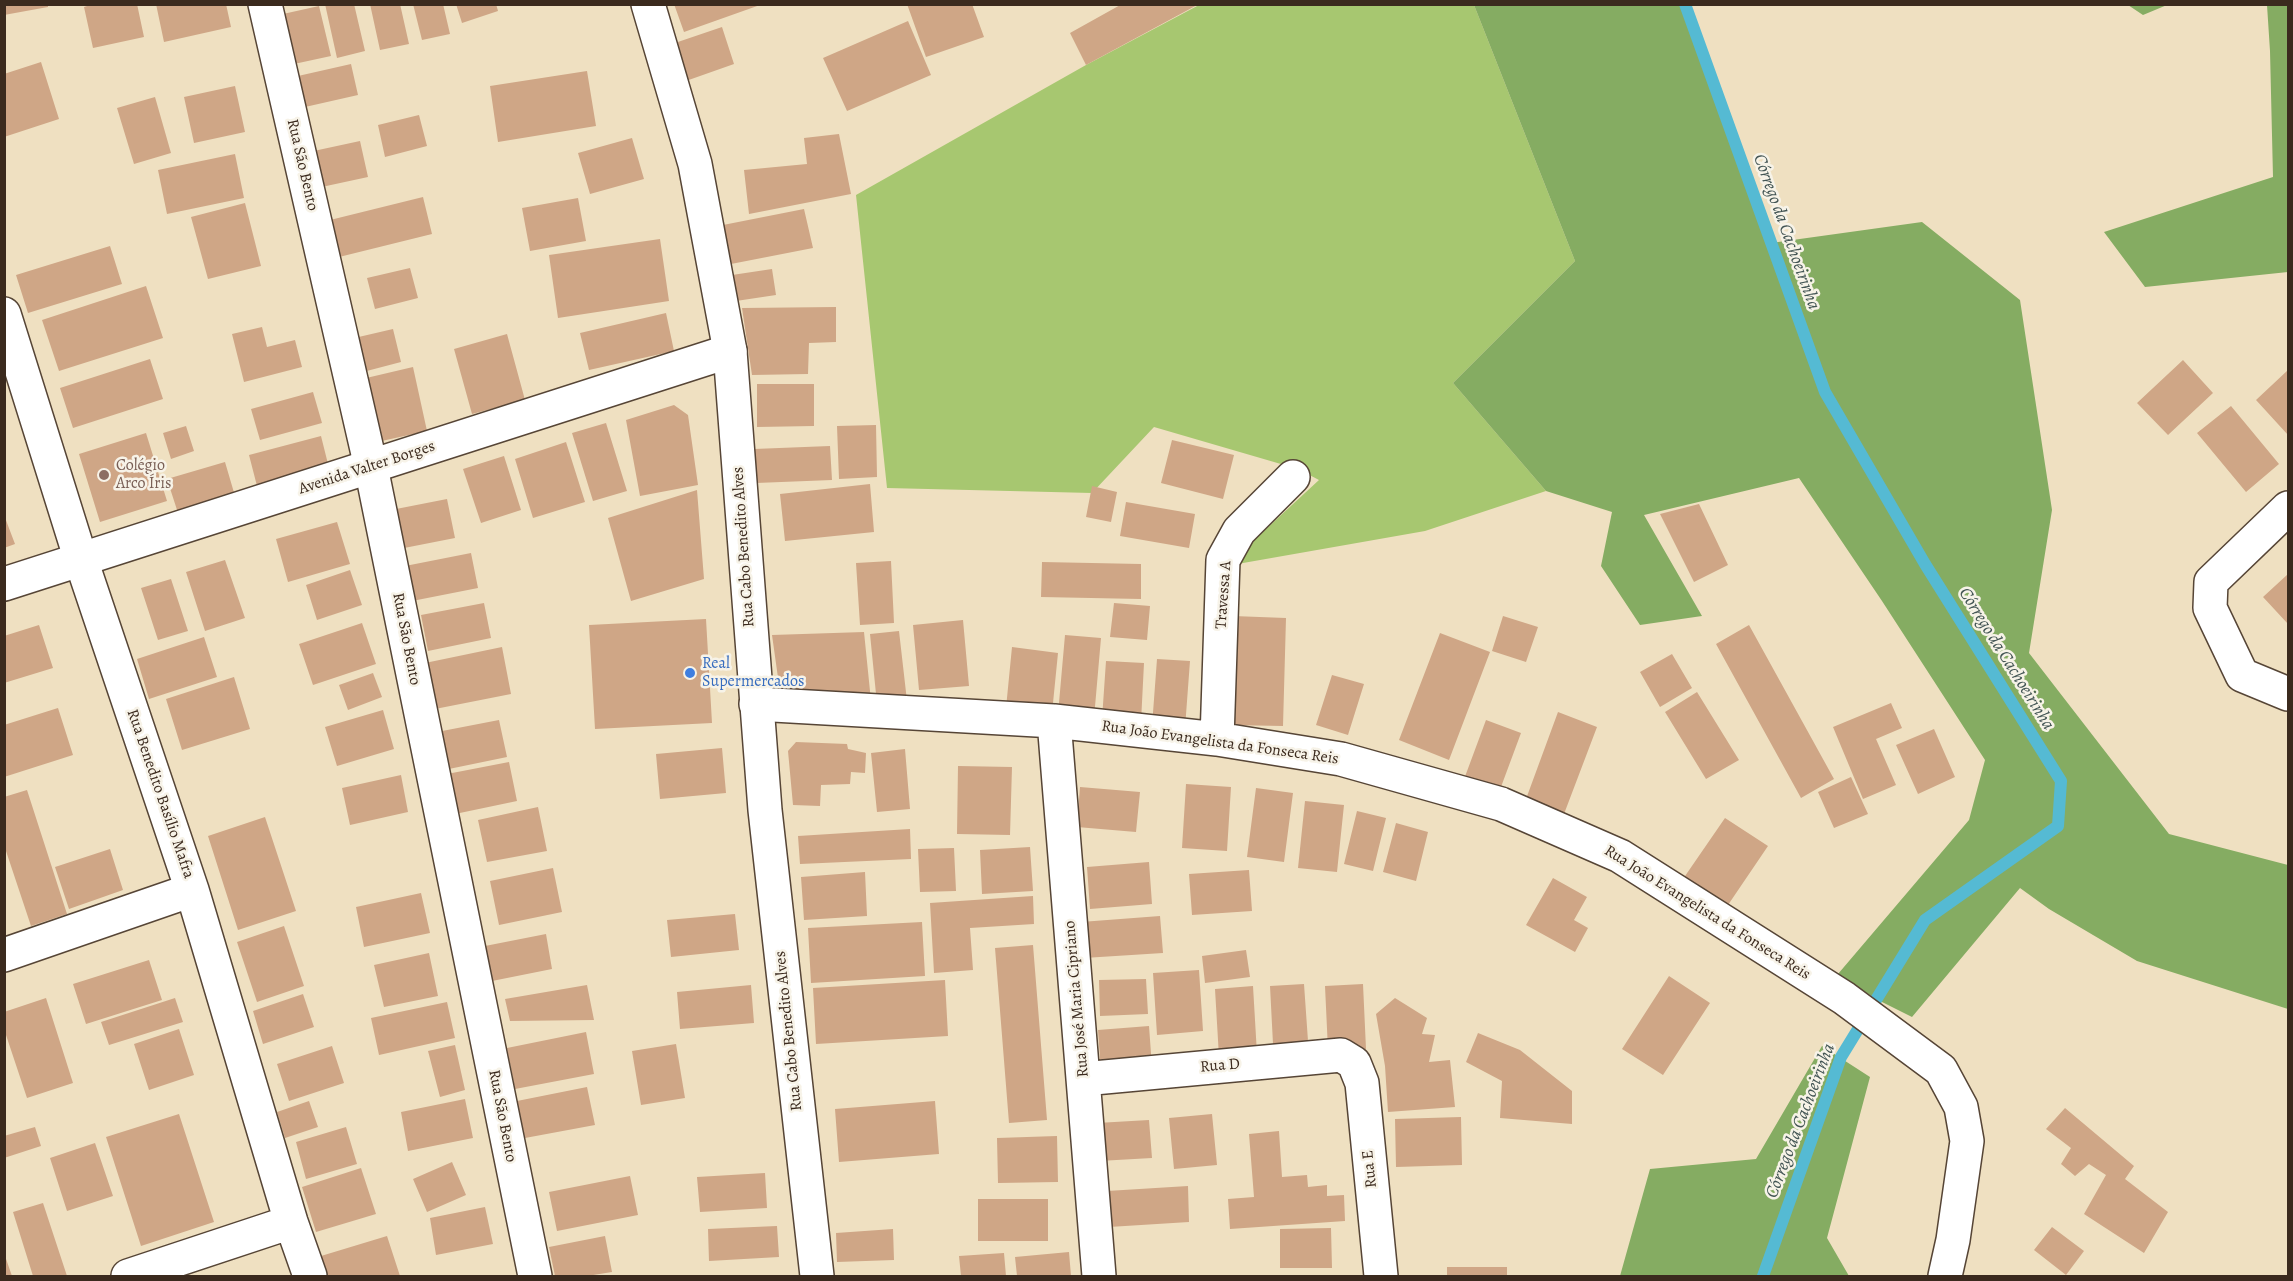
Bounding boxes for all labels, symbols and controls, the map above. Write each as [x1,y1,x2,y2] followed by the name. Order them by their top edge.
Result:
[282,117,322,213] street label: Rua São Bento
[1748,151,1824,313] water label: Córrego da Cachoeirinha
[296,437,438,499] street label: Avenida Valter Borges
[116,456,171,494] place label: Colégio Arco Íris
[729,466,759,628] street label: Rua Cabo Benedito Alves
[97,468,111,482] marker: Colégio Arco Íris
[1212,560,1236,630] street label: Travessa A
[1953,584,2059,734] water label: Córrego da Cachoeirinha
[388,591,424,687] street label: Rua São Bento
[702,654,804,692] place label: Real Supermercados
[683,666,697,680] marker: Real Supermercados
[122,707,198,881] street label: Rua Benedito Basílio Mafra
[1100,717,1340,769] street label: Rua João Evangelista da Fonseca Reis
[1600,841,1814,985] street label: Rua João Evangelista da Fonseca Reis
[1061,920,1093,1078] street label: Rua José Maria Cipriano
[771,950,807,1112] street label: Rua Cabo Benedito Alves
[1762,1041,1840,1201] water label: Córrego da Cachoeirinha
[1199,1055,1241,1077] street label: Rua D
[484,1068,520,1164] street label: Rua São Bento
[1358,1149,1382,1189] street label: Rua E

